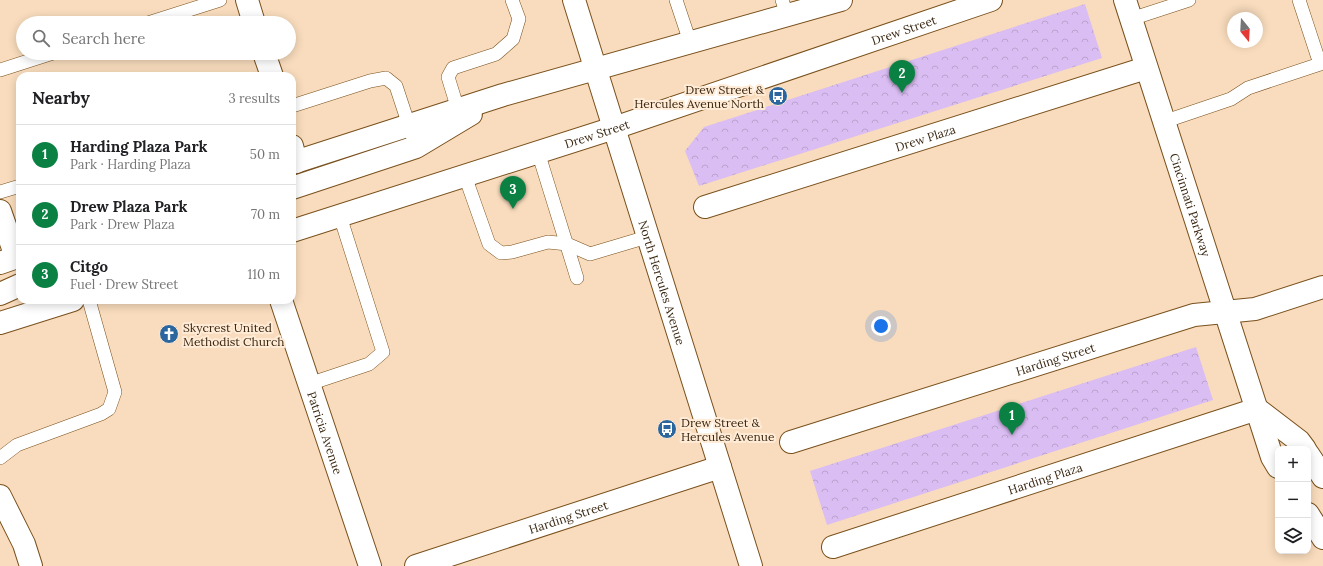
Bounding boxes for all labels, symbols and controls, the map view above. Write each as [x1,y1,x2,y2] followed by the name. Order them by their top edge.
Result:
[869,12,938,48] street label: Drew Street
[1227,12,1263,48] north arrow
[16,16,296,60] search box
[30,27,52,49] icon: search
[62,29,145,48] text: Search here
[889,60,915,93] pin: 2
[634,82,765,111] place label: Drew Street & Hercules Avenue North
[767,85,789,107] bus stop icon: Drew Street & Hercules Avenue North
[32,87,90,109] text: Nearby
[228,90,280,107] text: 3 results
[562,116,632,151] street label: Drew Street
[893,121,957,154] street label: Drew Plaza
[70,137,207,156] text: Harding Plaza Park
[42,146,48,163] text: 1
[250,146,280,163] text: 50 m
[1167,151,1215,259] street label: Cincinnati Parkway
[70,156,191,173] text: Park · Harding Plaza
[500,176,526,209] pin: 3
[70,197,187,216] text: Drew Plaza Park
[42,206,48,223] text: 2
[251,206,280,223] text: 70 m
[70,216,175,233] text: Park · Drew Plaza
[636,218,689,347] street label: North Hercules Avenue
[70,257,108,276] text: Citgo
[41,266,49,283] text: 3
[247,266,280,283] text: 110 m
[70,276,178,293] text: Fuel · Drew Street
[871,316,891,336] your location
[183,320,285,349] place label: Skycrest United Methodist Church
[158,323,180,345] church icon: Skycrest United Methodist Church
[1014,339,1097,378] street label: Harding Street
[305,389,346,477] street label: Patricia Avenue
[999,402,1025,435] pin: 1
[681,415,775,444] place label: Drew Street & Hercules Avenue
[656,418,678,440] bus stop icon: Drew Street & Hercules Avenue
[1275,446,1311,554] map controls
[1275,446,1311,482] button: +
[1006,459,1084,497] street label: Harding Plaza
[1275,482,1311,518] button: −
[527,496,610,536] street label: Harding Street
[1275,518,1311,554] button: layers

